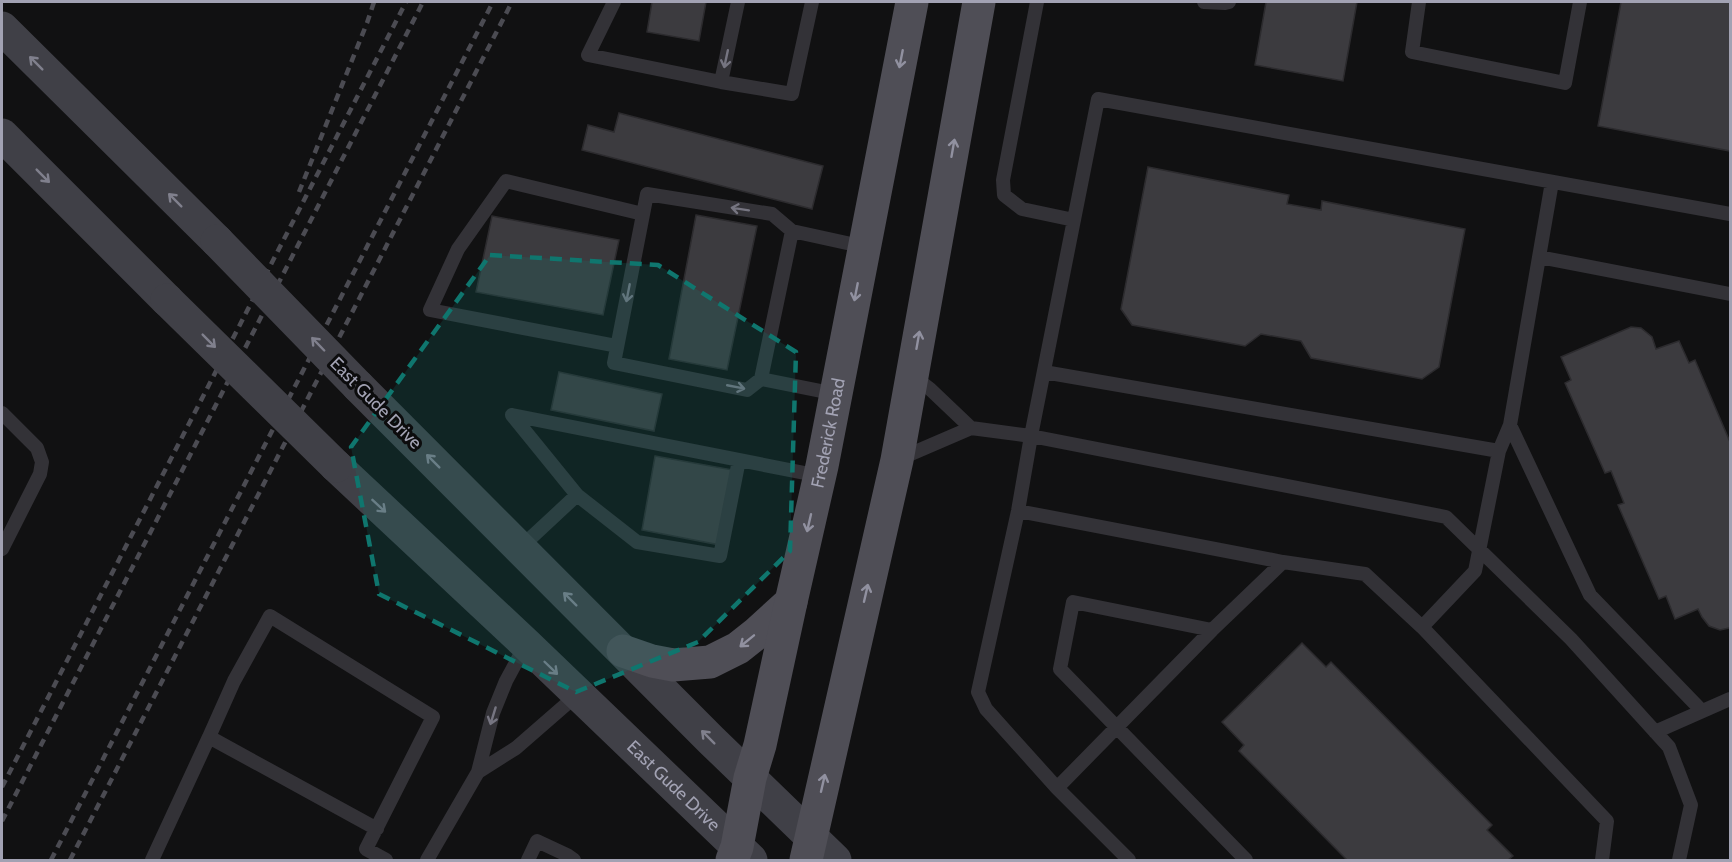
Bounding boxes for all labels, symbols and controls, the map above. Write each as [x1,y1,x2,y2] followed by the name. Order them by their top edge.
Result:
[720,49,731,68] one-way arrow
[895,49,906,68] one-way arrow
[29,55,44,70] one-way arrow
[948,139,959,158] one-way arrow
[36,169,50,184] one-way arrow
[168,192,183,207] one-way arrow
[731,204,750,215] one-way arrow
[850,281,861,301] one-way arrow
[622,283,633,302] one-way arrow
[913,331,924,350] one-way arrow
[202,333,217,348] one-way arrow
[310,337,325,352] one-way arrow
[325,352,427,454] street label: East Gude Drive
[806,376,850,490] street label: Frederick Road
[725,382,745,393] one-way arrow
[425,453,440,468] one-way arrow
[371,498,386,513] one-way arrow
[803,512,814,532] one-way arrow
[861,584,873,603] one-way arrow
[563,591,578,606] one-way arrow
[739,635,755,648] one-way arrow
[543,661,558,675] one-way arrow
[487,706,498,725] one-way arrow
[700,730,715,744] one-way arrow
[622,736,725,836] street label: East Gude Drive
[817,774,829,793] one-way arrow

